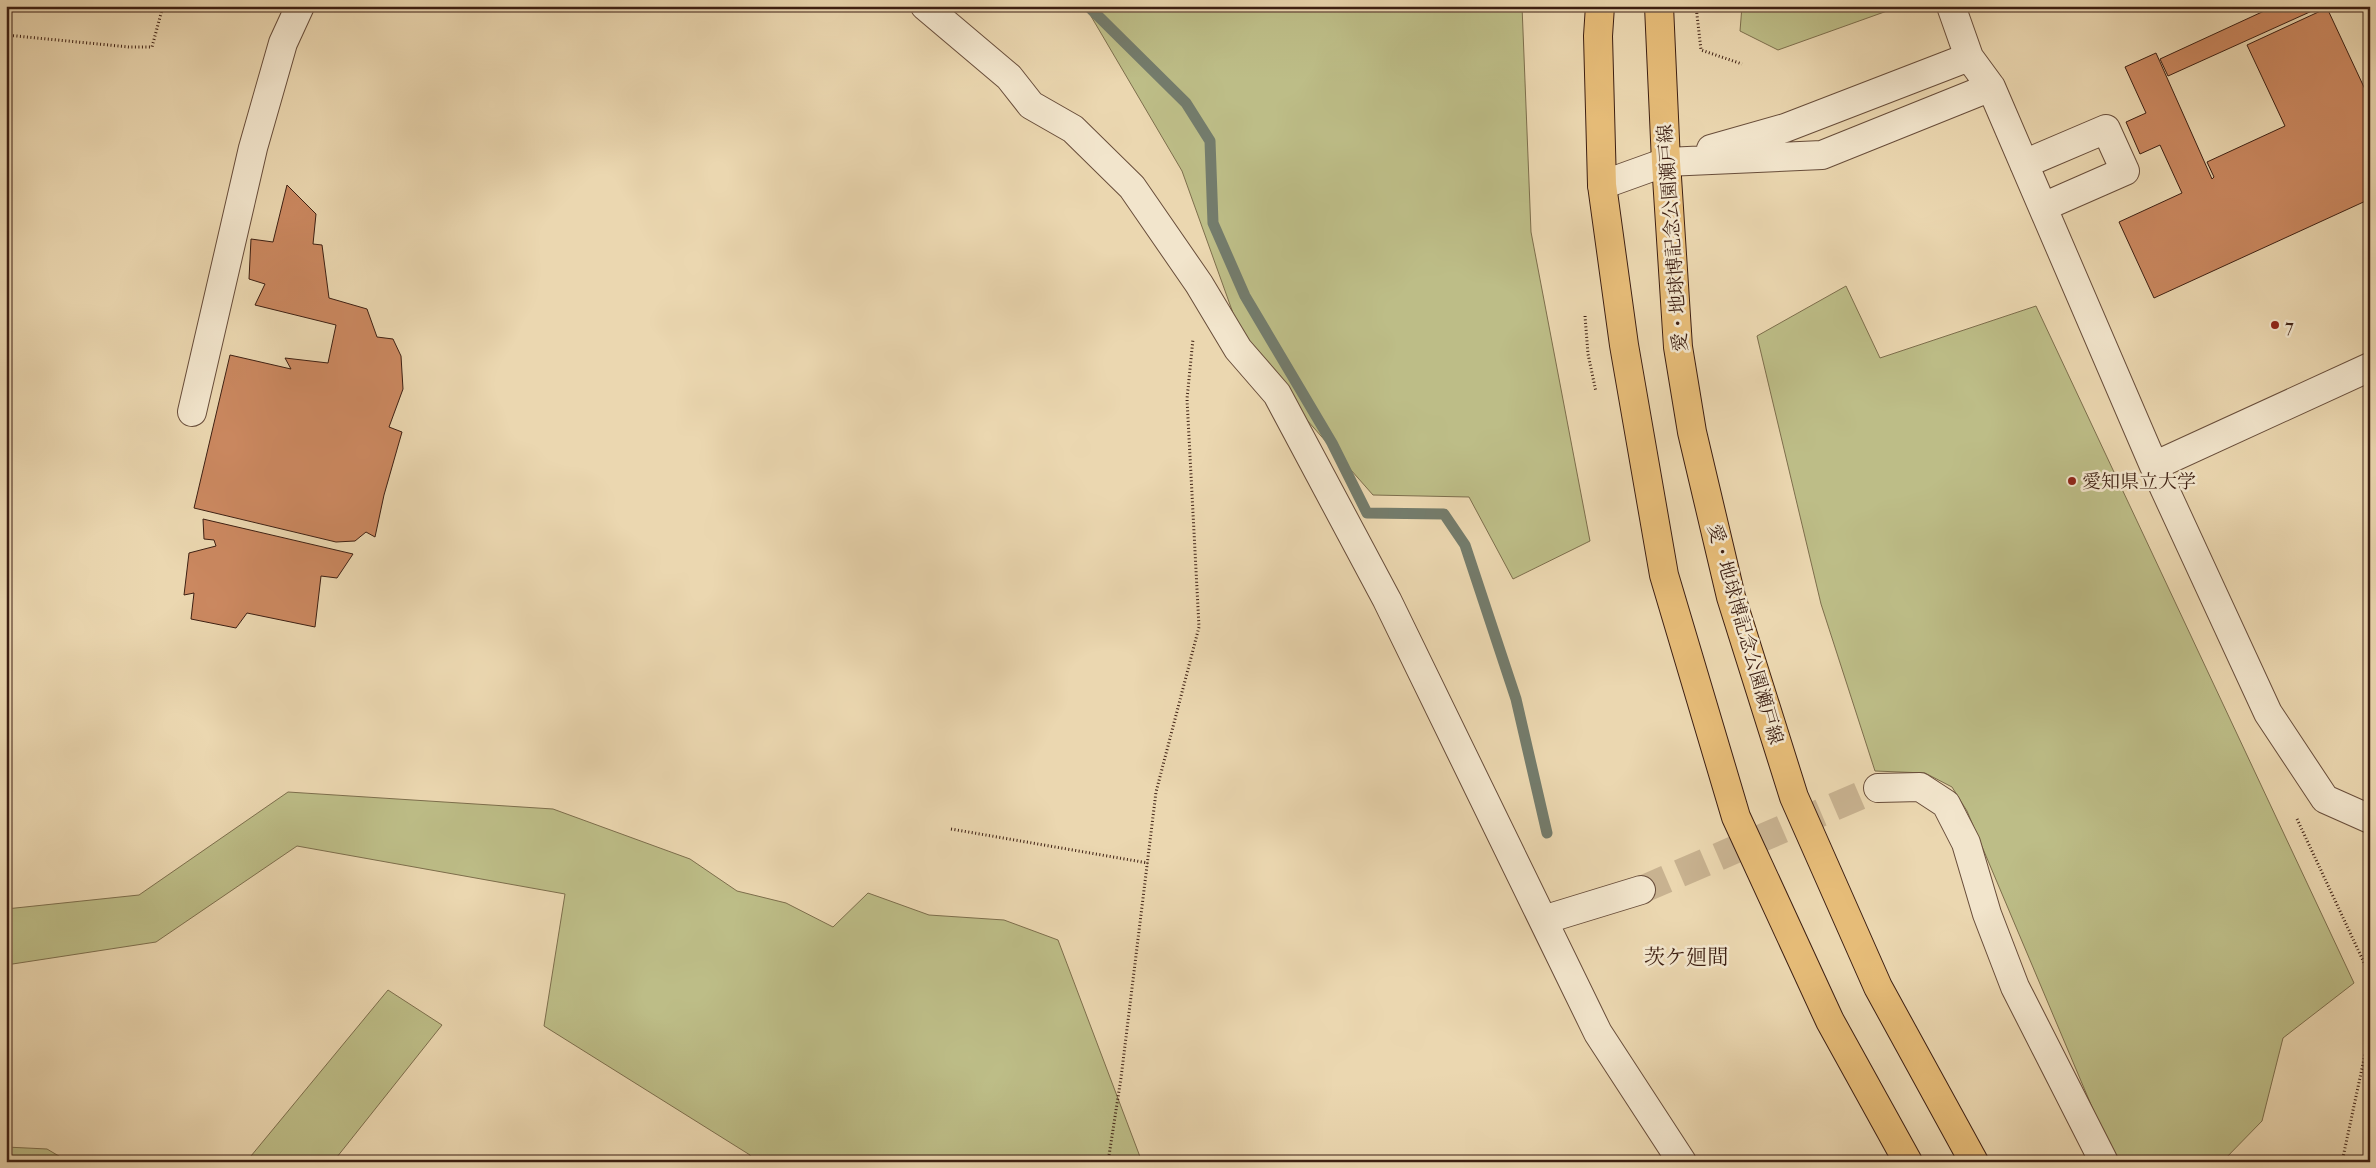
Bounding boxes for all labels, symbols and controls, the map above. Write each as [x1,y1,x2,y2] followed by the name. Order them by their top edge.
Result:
[1653,123,1693,352] street label: 愛・地球博記念公園瀬戸線
[2285,314,2294,338] place label: 7
[2269,319,2281,331] marker: 7
[2082,470,2196,494] place label: 愛知県立大学
[2066,475,2078,487] marker: 愛知県立大学
[1702,521,1788,747] street label: 愛・地球博記念公園瀬戸線
[1644,944,1728,971] district label: 茨ケ廻間

